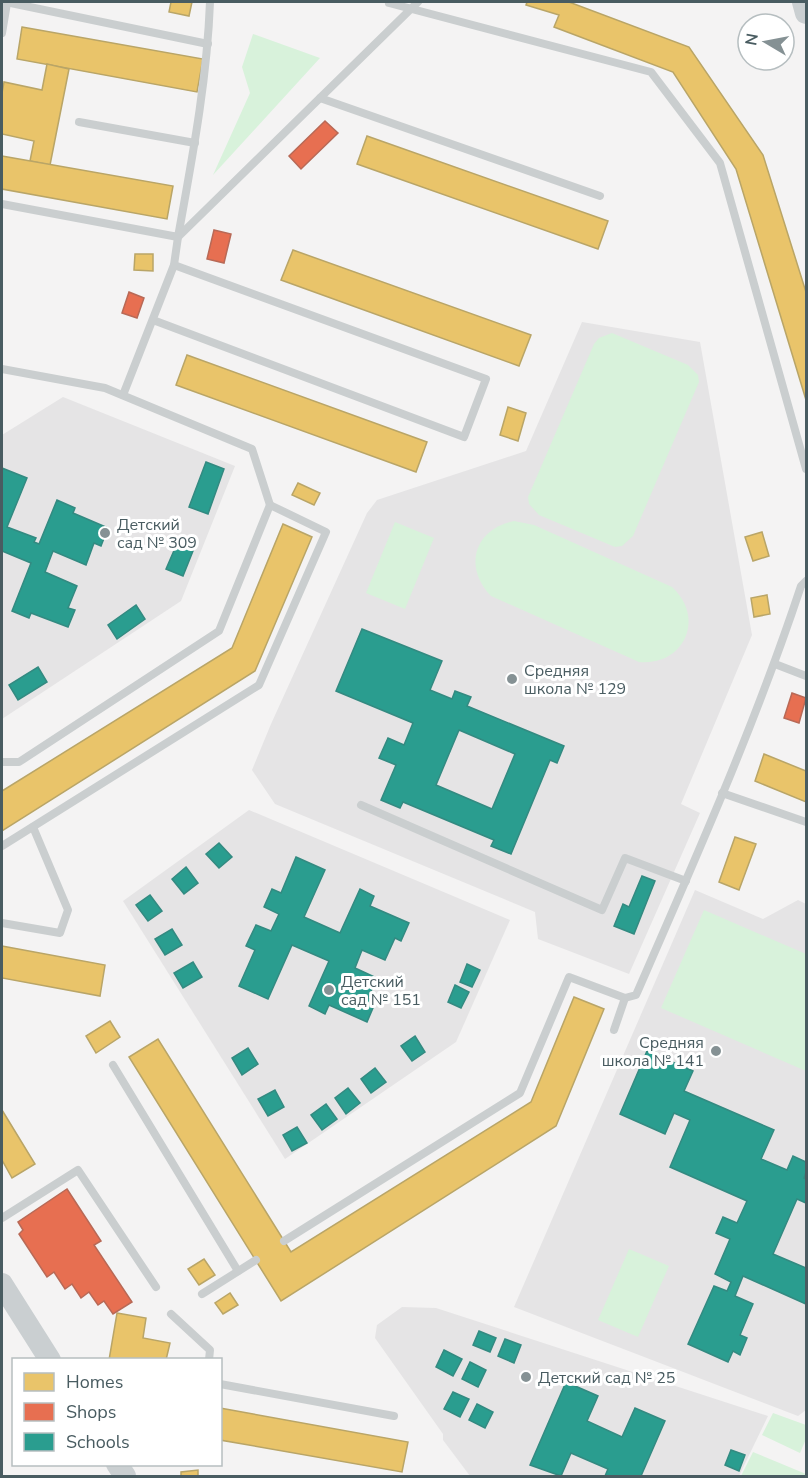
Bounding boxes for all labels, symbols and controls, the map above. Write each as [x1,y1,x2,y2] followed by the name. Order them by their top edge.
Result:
[736,12,796,72] north arrow
[740,32,764,47] text: N
[117,514,197,554] place label: Детский сад № 309
[98,526,112,540] marker: Детский сад № 309
[524,660,626,700] place label: Средняя школа № 129
[505,672,519,686] marker: Средняя школа № 129
[341,971,421,1011] place label: Детский сад № 151
[322,983,336,997] marker: Детский сад № 151
[602,1032,704,1072] place label: Средняя школа № 141
[709,1044,723,1058] marker: Средняя школа № 141
[12,1358,222,1466] legend
[538,1367,675,1389] place label: Детский сад № 25
[66,1370,123,1394] text: Homes
[519,1370,533,1384] marker: Детский сад № 25
[66,1400,116,1424] text: Shops
[66,1430,130,1454] text: Schools

